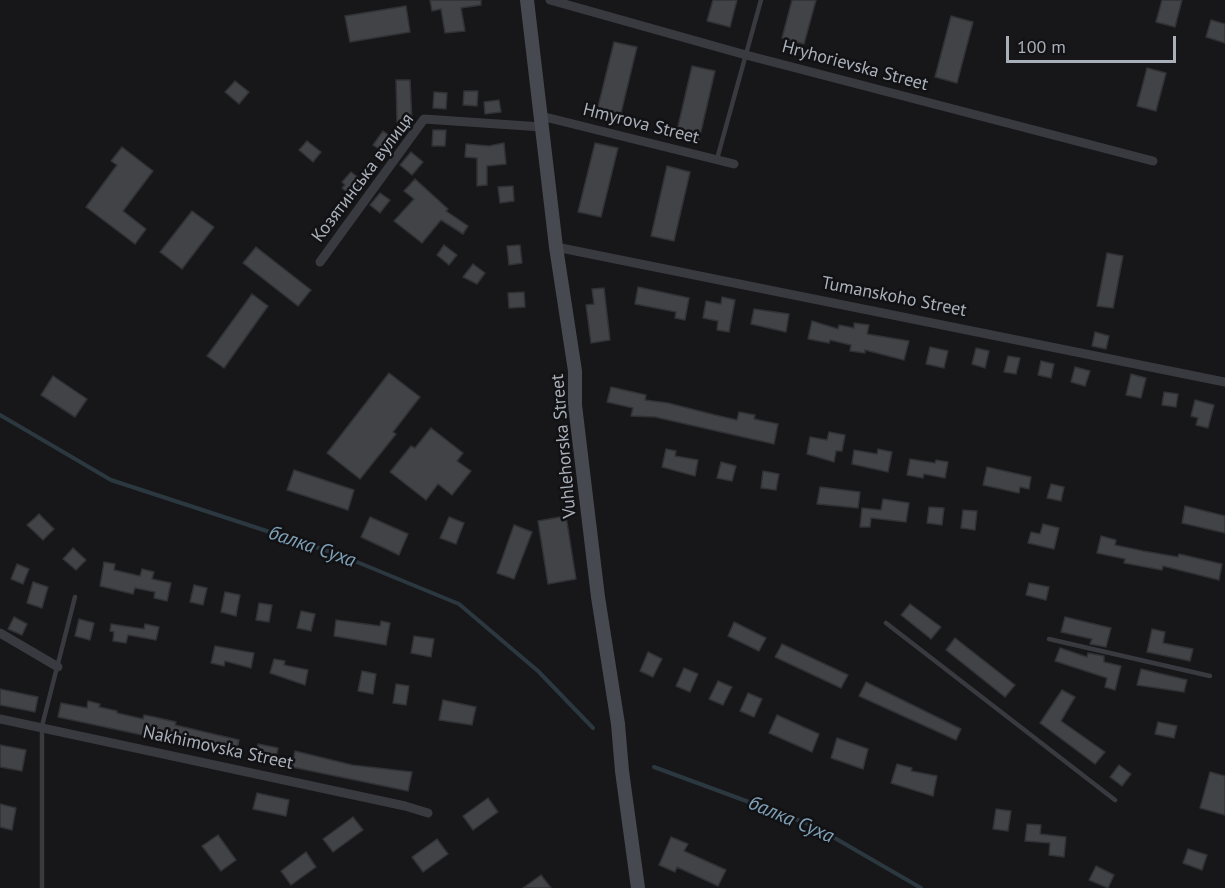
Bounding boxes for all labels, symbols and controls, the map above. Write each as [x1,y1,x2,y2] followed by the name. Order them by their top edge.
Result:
[1009,24,1178,62] scale bar
[1017,35,1066,58] text: 100 m
[780,36,930,96] street label: Hryhorievska Street
[581,99,701,149] street label: Hmyrova Street
[307,109,419,247] street label: Козятинська вулиця
[820,272,968,322] street label: Tumanskoho Street
[547,373,581,519] street label: Vuhlehorska Street
[265,521,359,573] water label: балка Суха
[141,722,295,774] street label: Nakhimovska Street
[745,791,837,849] water label: балка Суха

